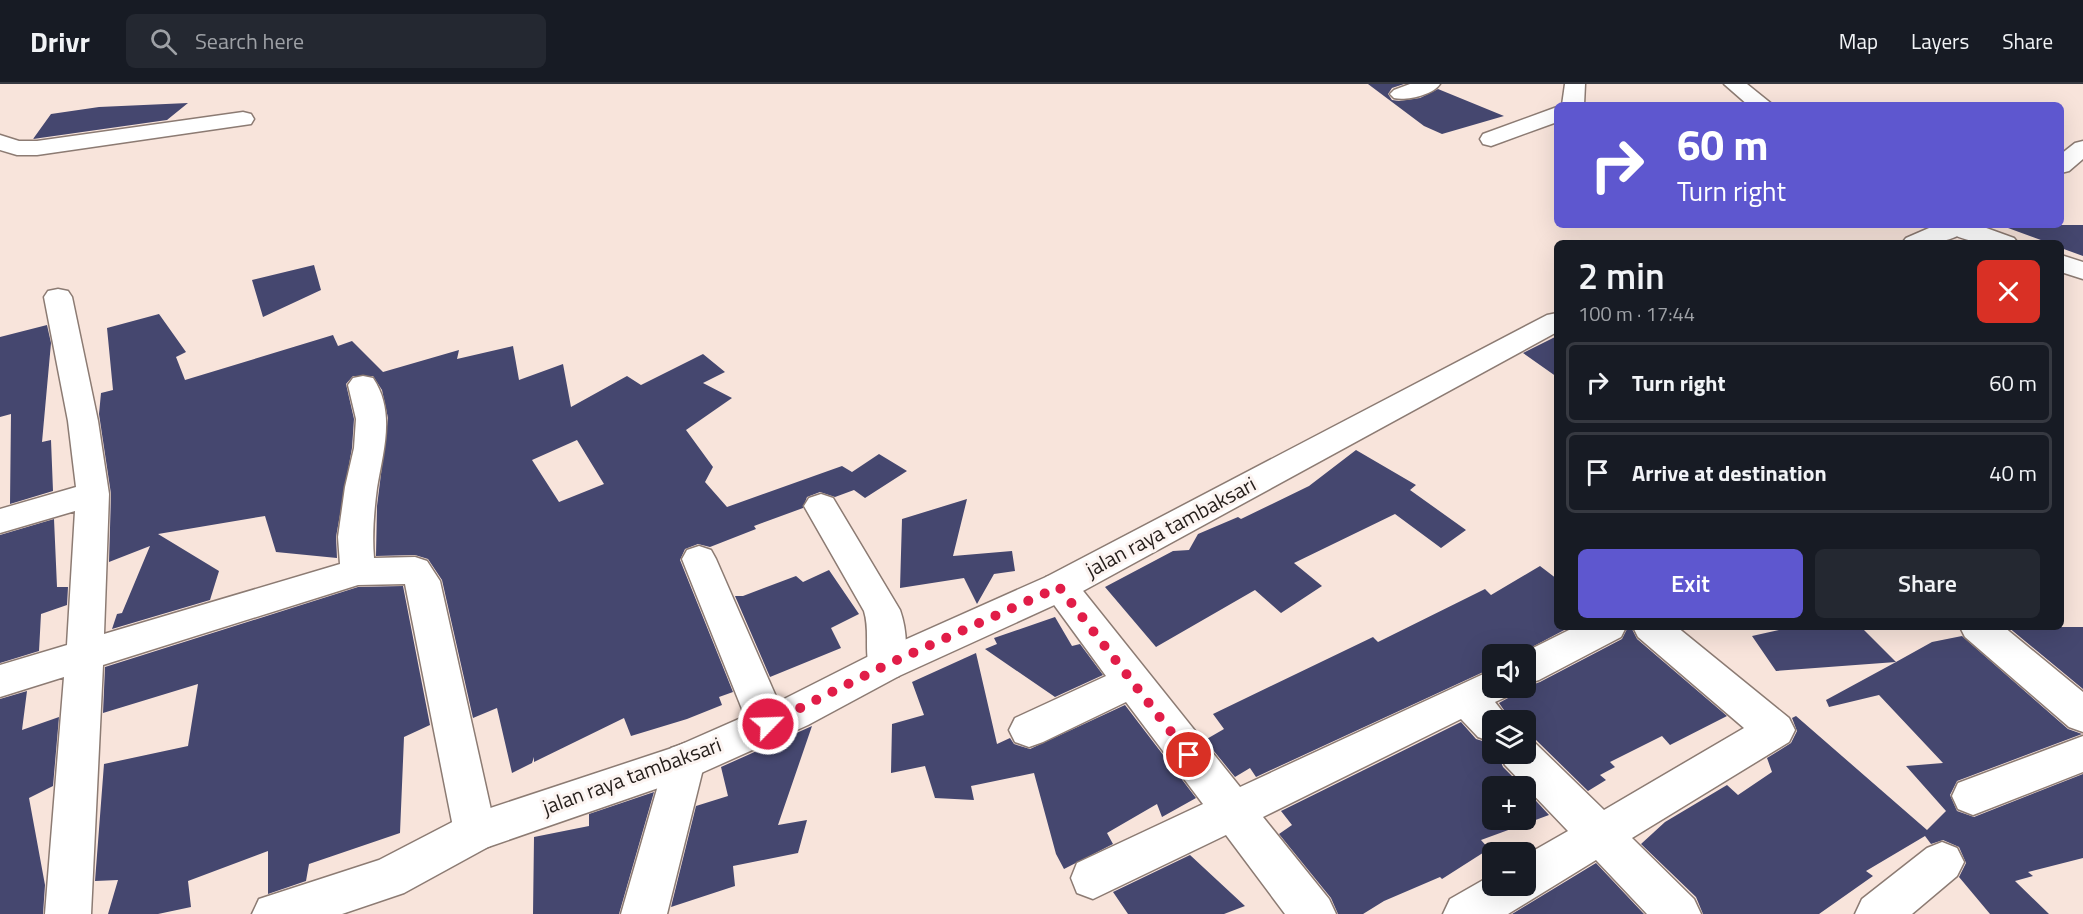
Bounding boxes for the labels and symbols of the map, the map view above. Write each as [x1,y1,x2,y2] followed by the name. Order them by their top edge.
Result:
[1078,468,1261,585] street label: jalan raya tambaksari
[736,692,800,756] position arrow
[536,728,726,823] street label: jalan raya tambaksari
[1163,729,1214,780] pin

